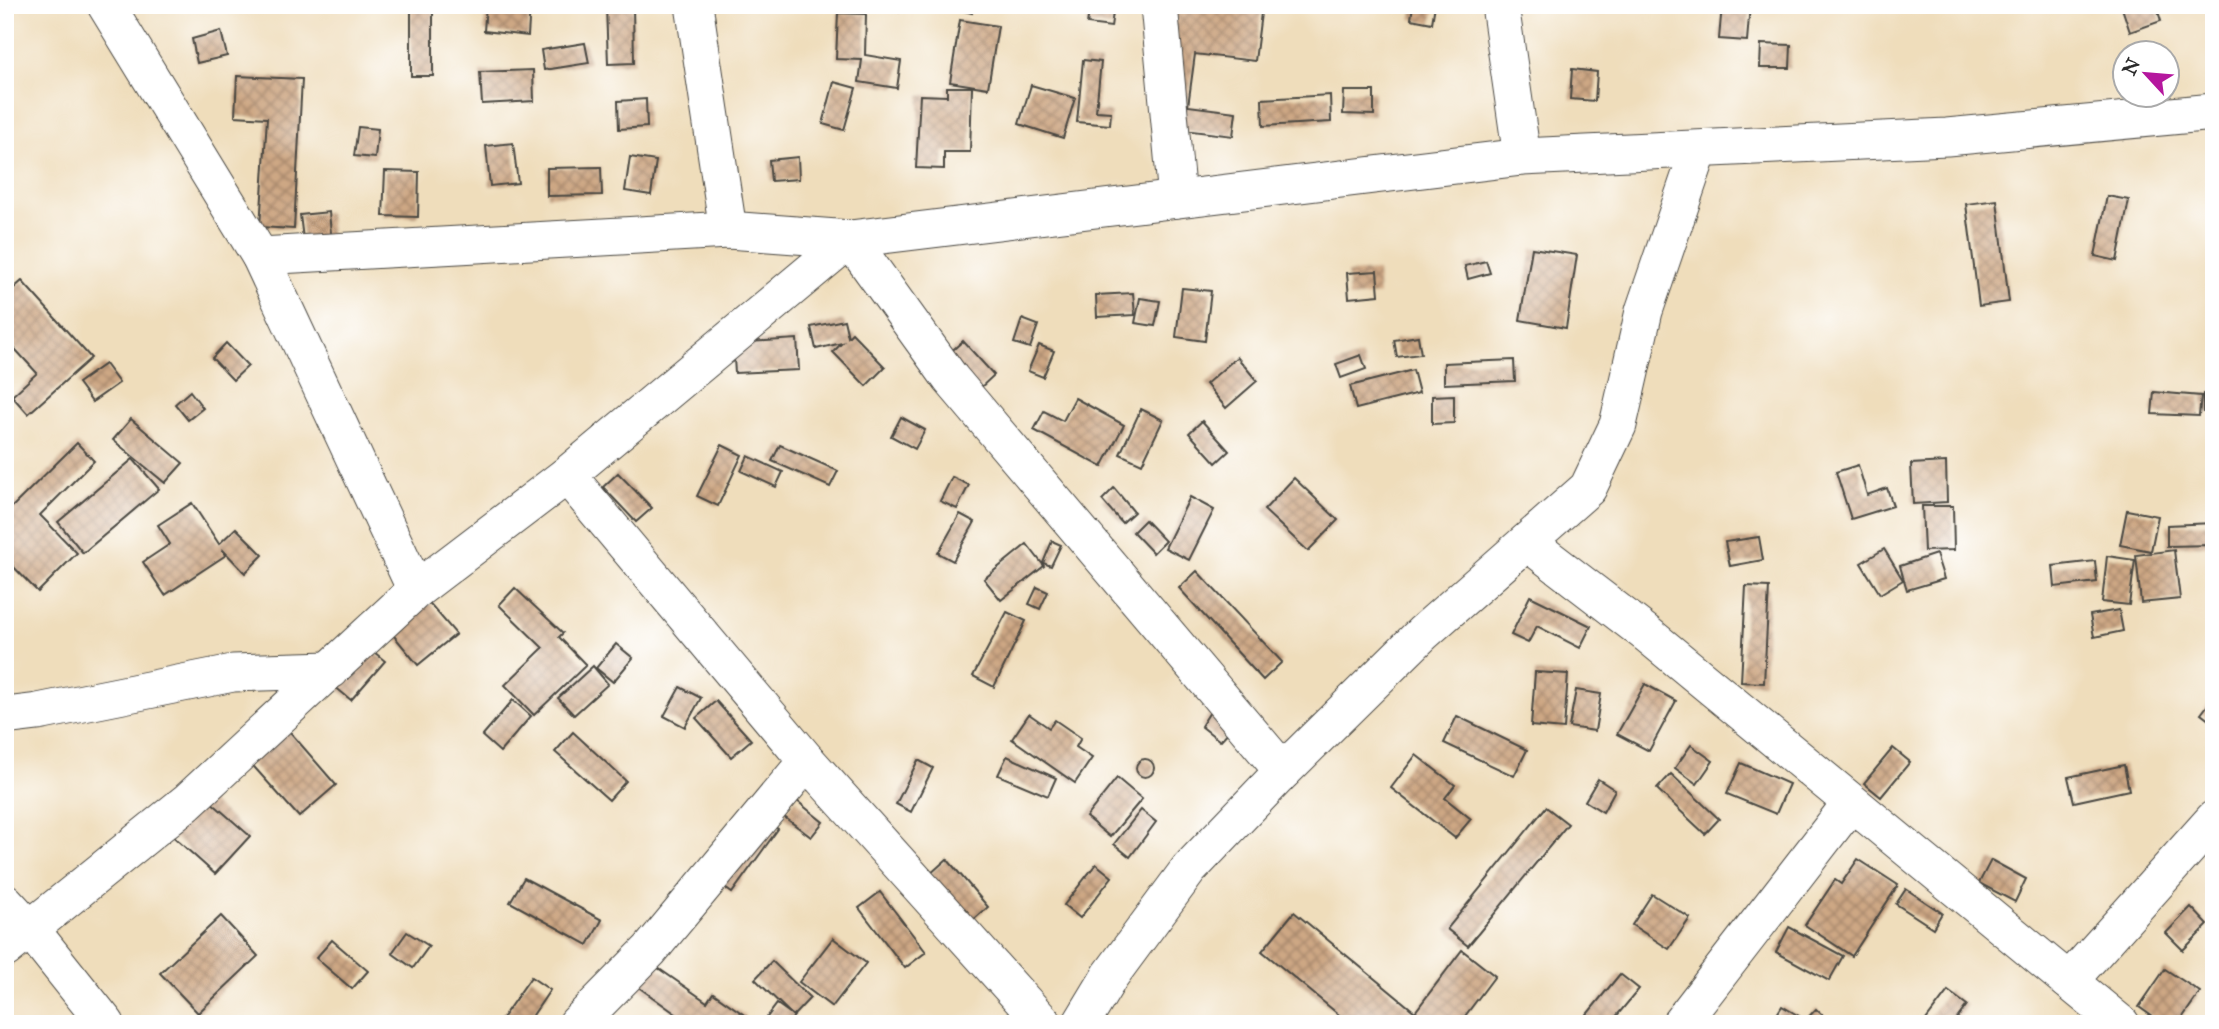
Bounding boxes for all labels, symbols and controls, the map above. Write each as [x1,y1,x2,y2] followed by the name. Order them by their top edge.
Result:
[2110,38,2180,108] north arrow
[2117,54,2145,79] text: N

